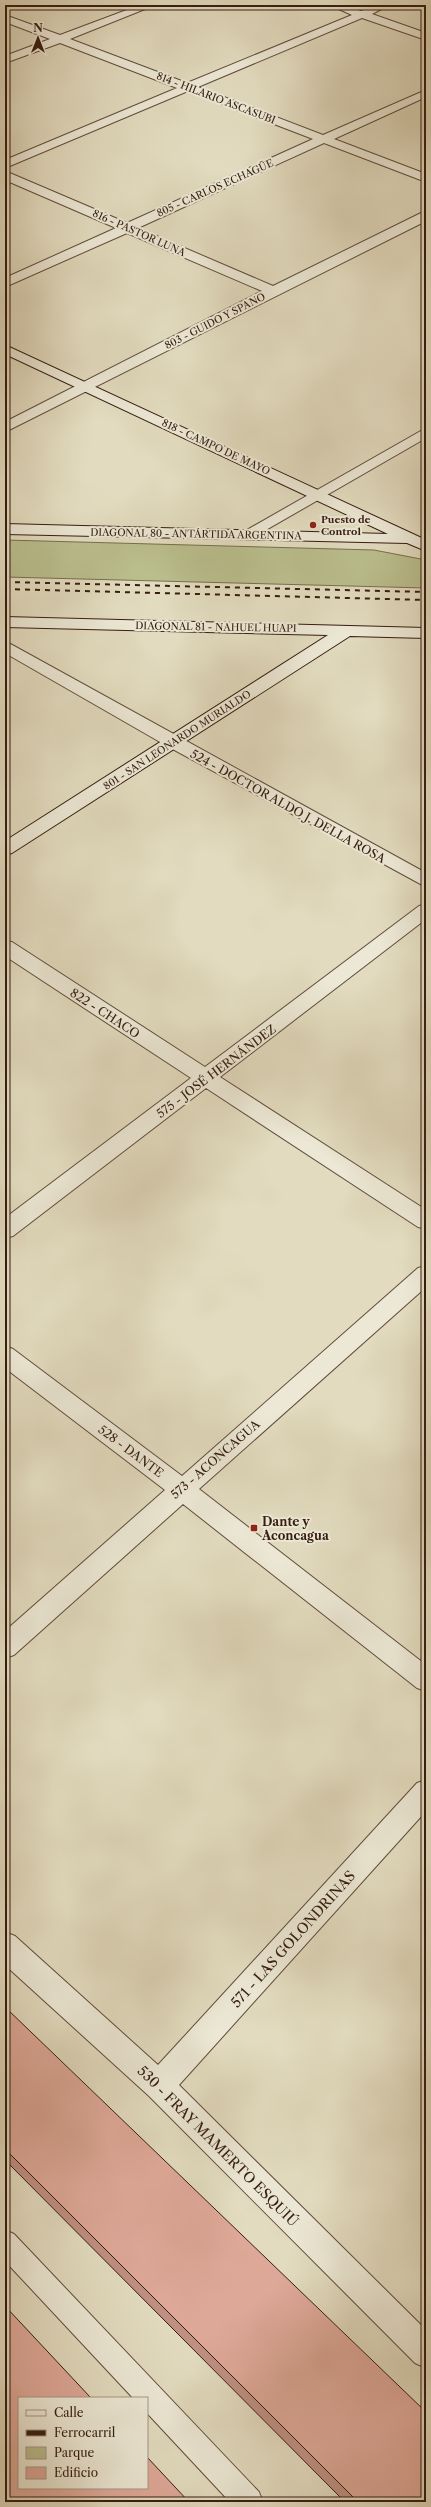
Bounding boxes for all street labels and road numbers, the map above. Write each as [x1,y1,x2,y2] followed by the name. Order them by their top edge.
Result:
[155,69,278,127] street label: 814 - HILARIO ASCASUBI
[155,156,276,220] street label: 805 - CARLOS ECHAGÜE
[90,207,188,260] street label: 816 - PASTOR LUNA
[162,290,268,352] street label: 803 - GUIDO Y SPANO
[160,416,272,478] street label: 818 - CAMPO DE MAYO
[90,526,302,542] street label: DIAGONAL 80 - ANTÁRTIDA ARGENTINA
[135,619,297,635] street label: DIAGONAL 81 - NAHUEL HUAPI
[101,687,253,793] street label: 801 - SAN LEONARDO MURIALDO
[188,746,389,867] street label: 524 - DOCTOR ALDO J. DELLA ROSA
[67,985,143,1041] street label: 822 - CHACO
[153,1020,279,1121] street label: 575 - JOSÉ HERNÁNDEZ
[167,1416,263,1502] street label: 573 - ACONCAGUA
[95,1422,167,1480] street label: 528 - DANTE
[227,1867,359,2011] street label: 571 - LAS GOLONDRINAS
[134,2061,303,2230] street label: 530 - FRAY MAMERTO ESQUIÚ

